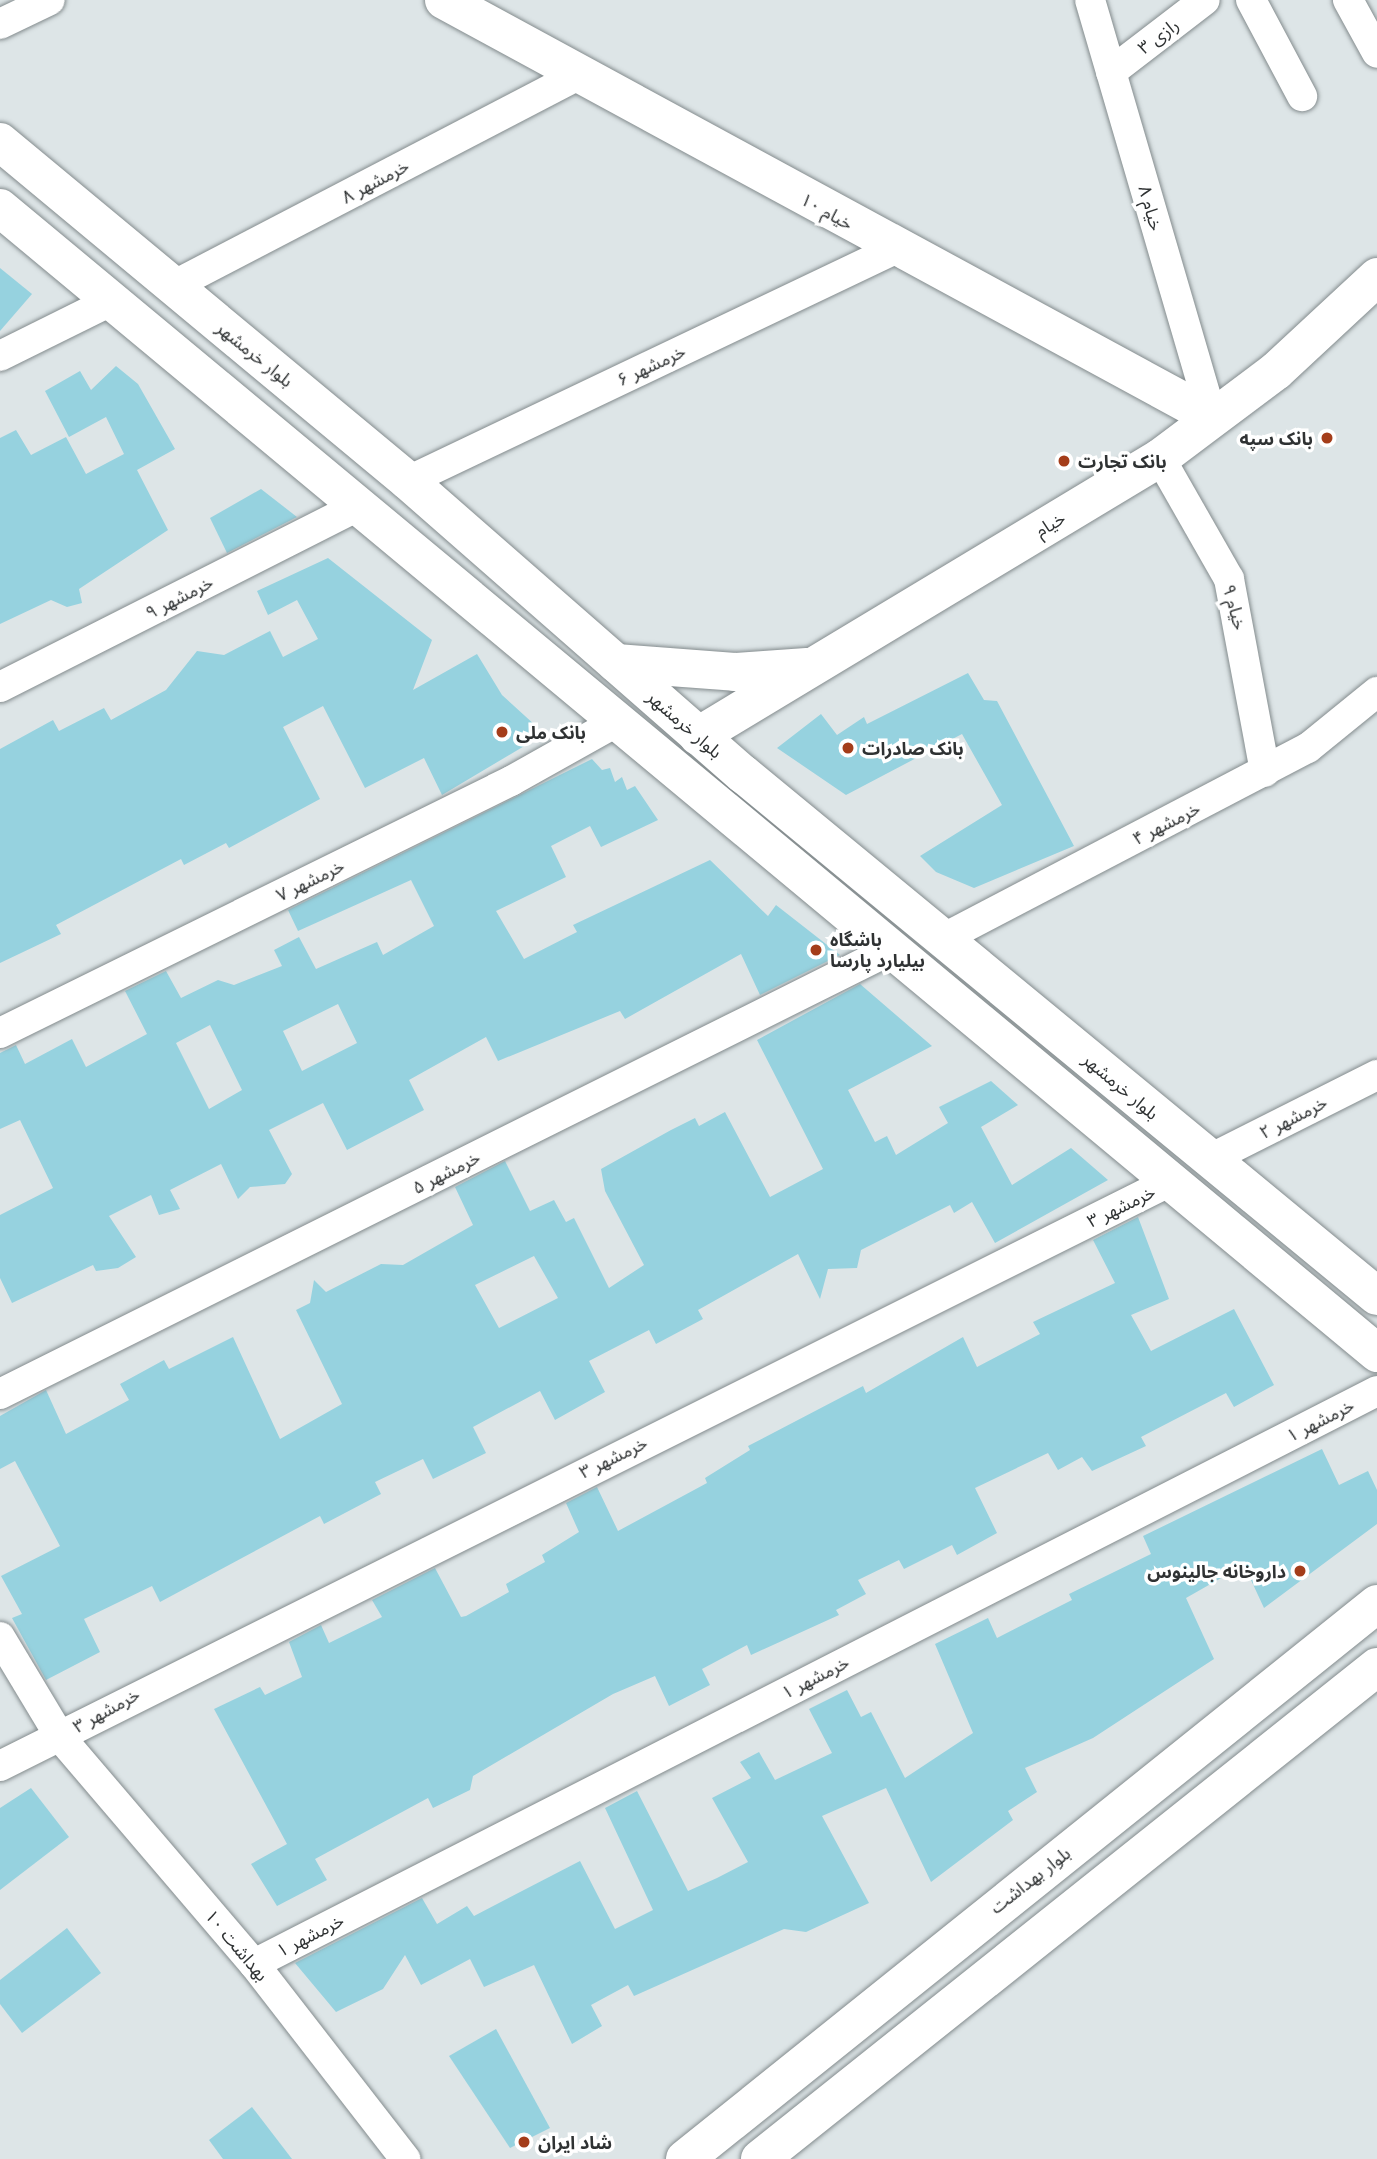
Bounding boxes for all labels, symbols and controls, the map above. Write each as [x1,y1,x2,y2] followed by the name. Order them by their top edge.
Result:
[1133,14,1183,58] street label: رازی ۳
[338,154,412,208] street label: خرمشهر ۸
[1134,183,1168,233] street label: خیام ۸
[797,188,857,234] street label: خیام ۱۰
[212,317,298,391] street label: بلوار خرمشهر
[613,340,689,390] street label: خرمشهر ۶
[1240,427,1313,449] place label: بانک سپه
[1319,430,1335,446] marker: بانک سپه
[1078,450,1167,472] place label: بانک تجارت
[1056,453,1072,469] marker: بانک تجارت
[1031,507,1069,541] street label: خیام
[142,571,216,623] street label: خرمشهر ۹
[1219,582,1251,632] street label: خیام ۹
[643,686,727,762] street label: بلوار خرمشهر
[516,721,586,743] place label: بانک ملی
[494,724,510,740] marker: بانک ملی
[862,737,964,759] place label: بانک صادرات
[840,740,856,756] marker: بانک صادرات
[1129,797,1203,849] street label: خرمشهر ۴
[272,854,348,906] street label: خرمشهر ۷
[830,929,925,972] place label: باشگاه بیلیارد پارسا
[808,942,824,958] marker: باشگاه بیلیارد پارسا
[1079,1048,1163,1124] street label: بلوار خرمشهر
[1256,1091,1330,1143] street label: خرمشهر ۲
[409,1146,483,1198] street label: خرمشهر ۵
[1083,1180,1159,1232] street label: خرمشهر ۳
[1283,1394,1357,1446] street label: خرمشهر ۱
[575,1431,651,1483] street label: خرمشهر ۳
[1147,1560,1286,1582] place label: داروخانه جالینوس
[1292,1563,1308,1579] marker: داروخانه جالینوس
[778,1651,852,1703] street label: خرمشهر ۱
[69,1683,143,1737] street label: خرمشهر ۳
[986,1842,1074,1918] street label: بلوار بهداشت
[201,1905,273,1985] street label: بهداشت ۱۰
[273,1909,347,1961] street label: خرمشهر ۱
[538,2131,612,2153] place label: شاد ایران
[516,2134,532,2150] marker: شاد ایران

